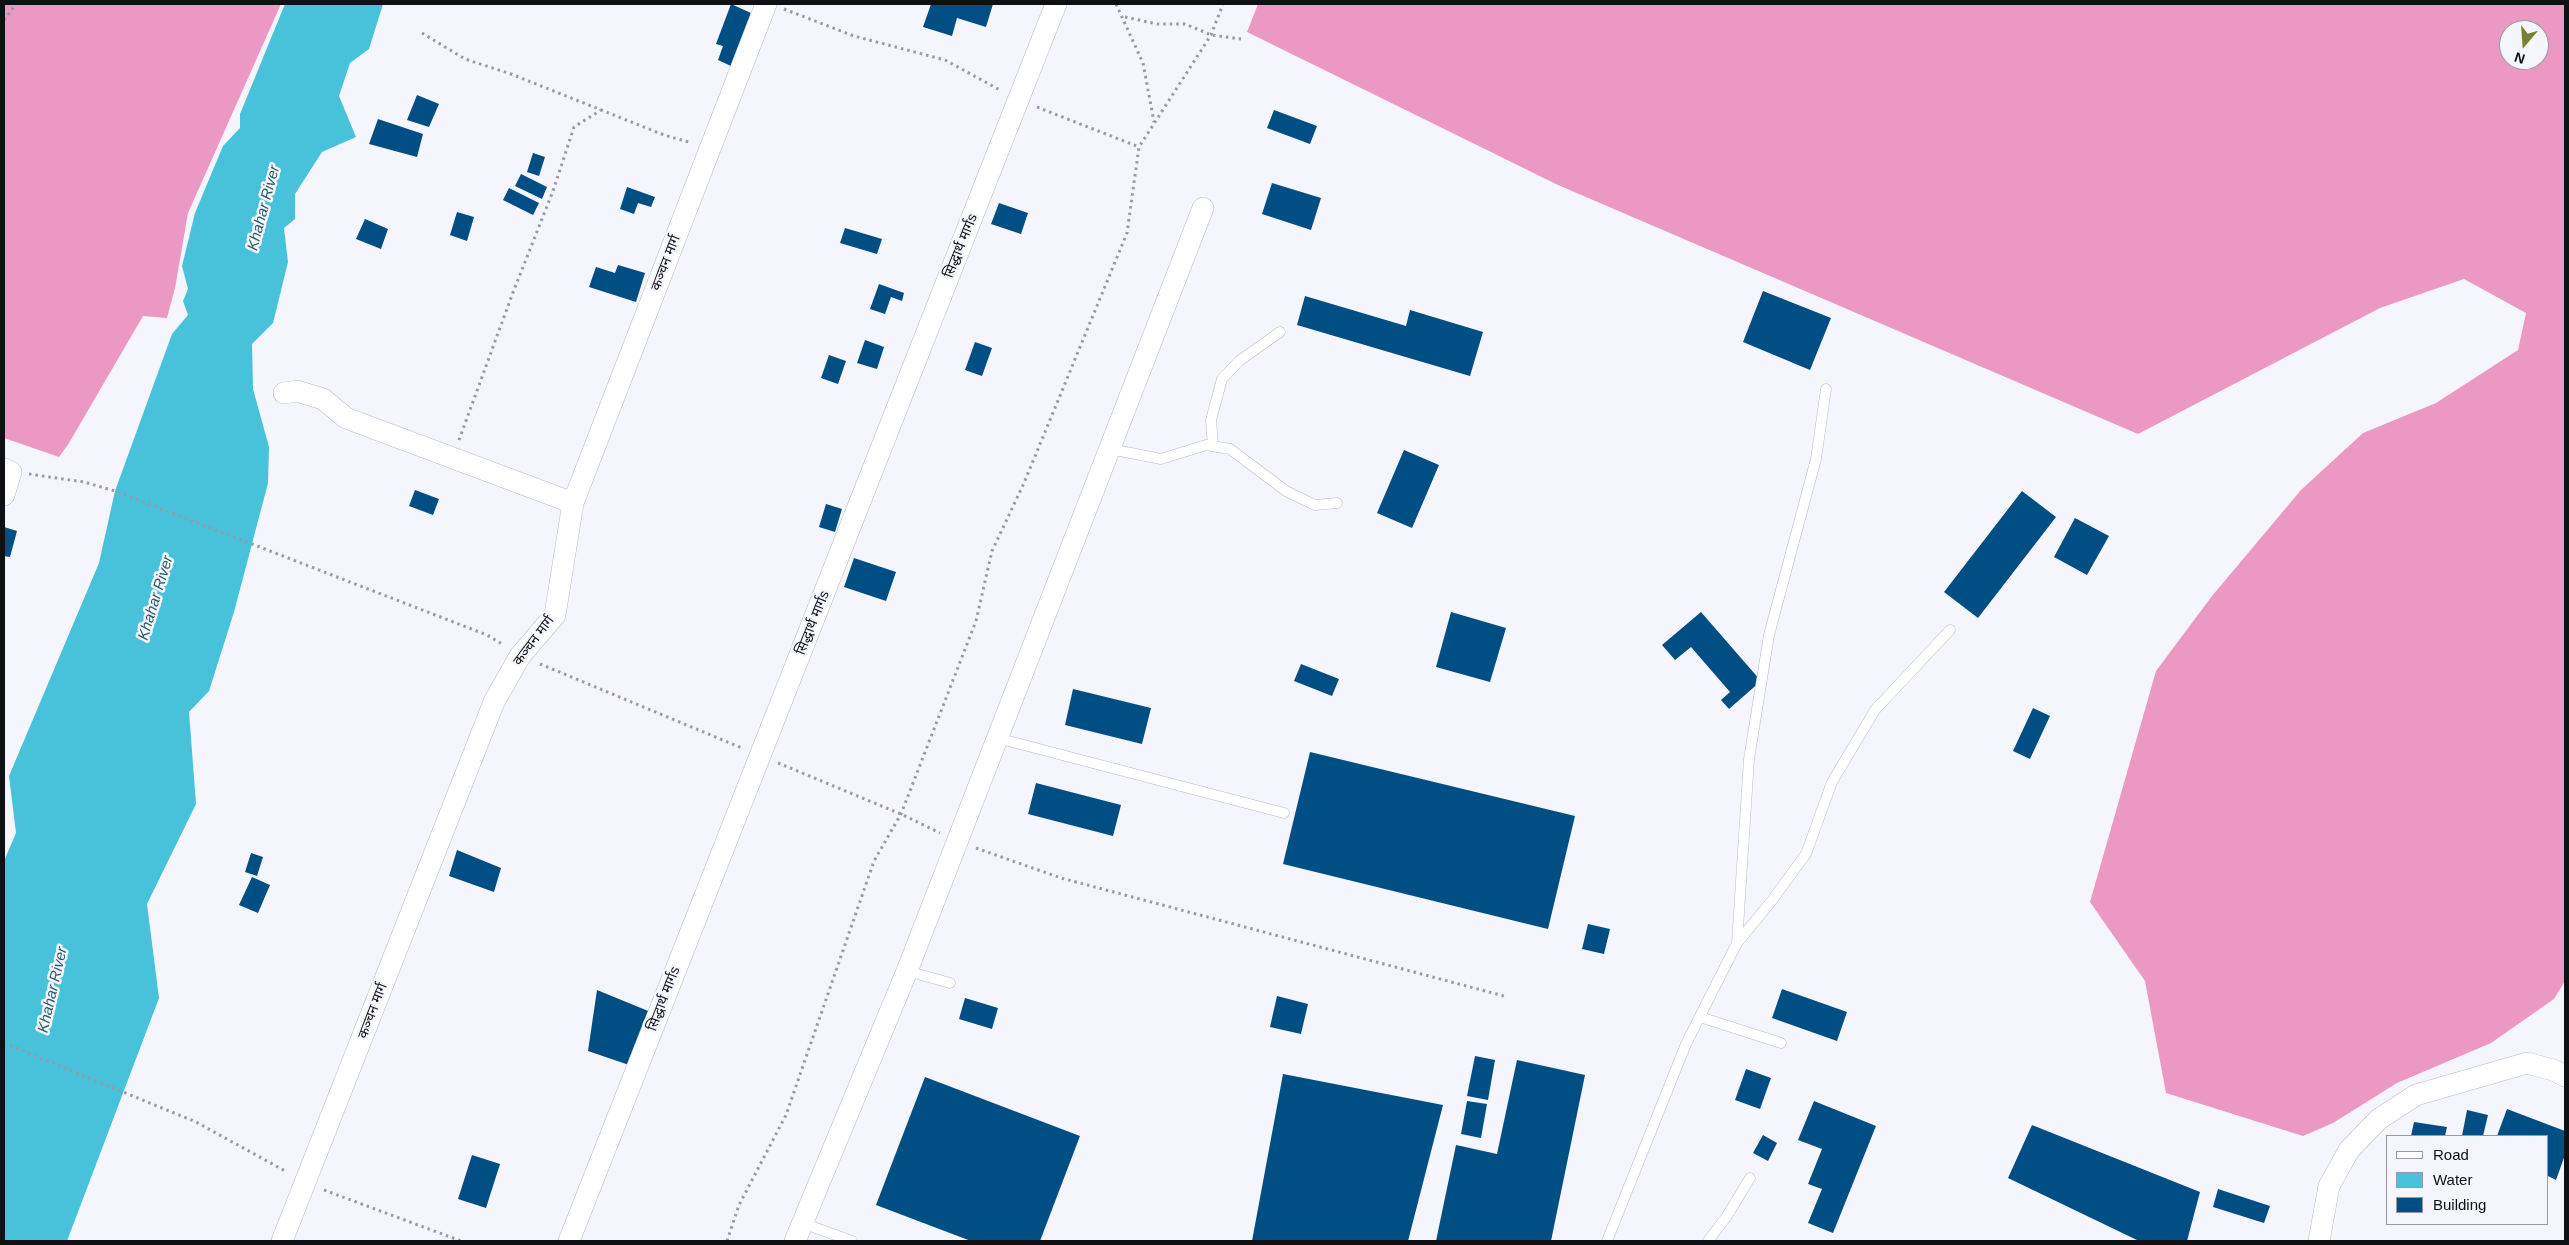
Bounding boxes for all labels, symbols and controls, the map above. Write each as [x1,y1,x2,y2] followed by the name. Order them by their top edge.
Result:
[2499,20,2549,70] north arrow
[2512,49,2527,67] text: N
[244,163,284,253] water label: Khahar River
[941,212,981,280] street label: सिद्धार्थ मार्गs
[648,233,684,293] street label: कञ्चन मार्ग
[135,554,177,642] water label: Khahar River
[793,589,833,657] street label: सिद्धार्थ मार्गs
[510,613,558,669] street label: कञ्चन मार्ग
[34,945,72,1035] water label: Khahar River
[644,964,684,1034] street label: सिद्धार्थ मार्गs
[355,981,391,1041] street label: कञ्चन मार्ग
[2386,1135,2549,1225] legend
[2433,1146,2469,1163] text: Road
[2433,1171,2472,1188] text: Water
[2433,1196,2486,1213] text: Building

